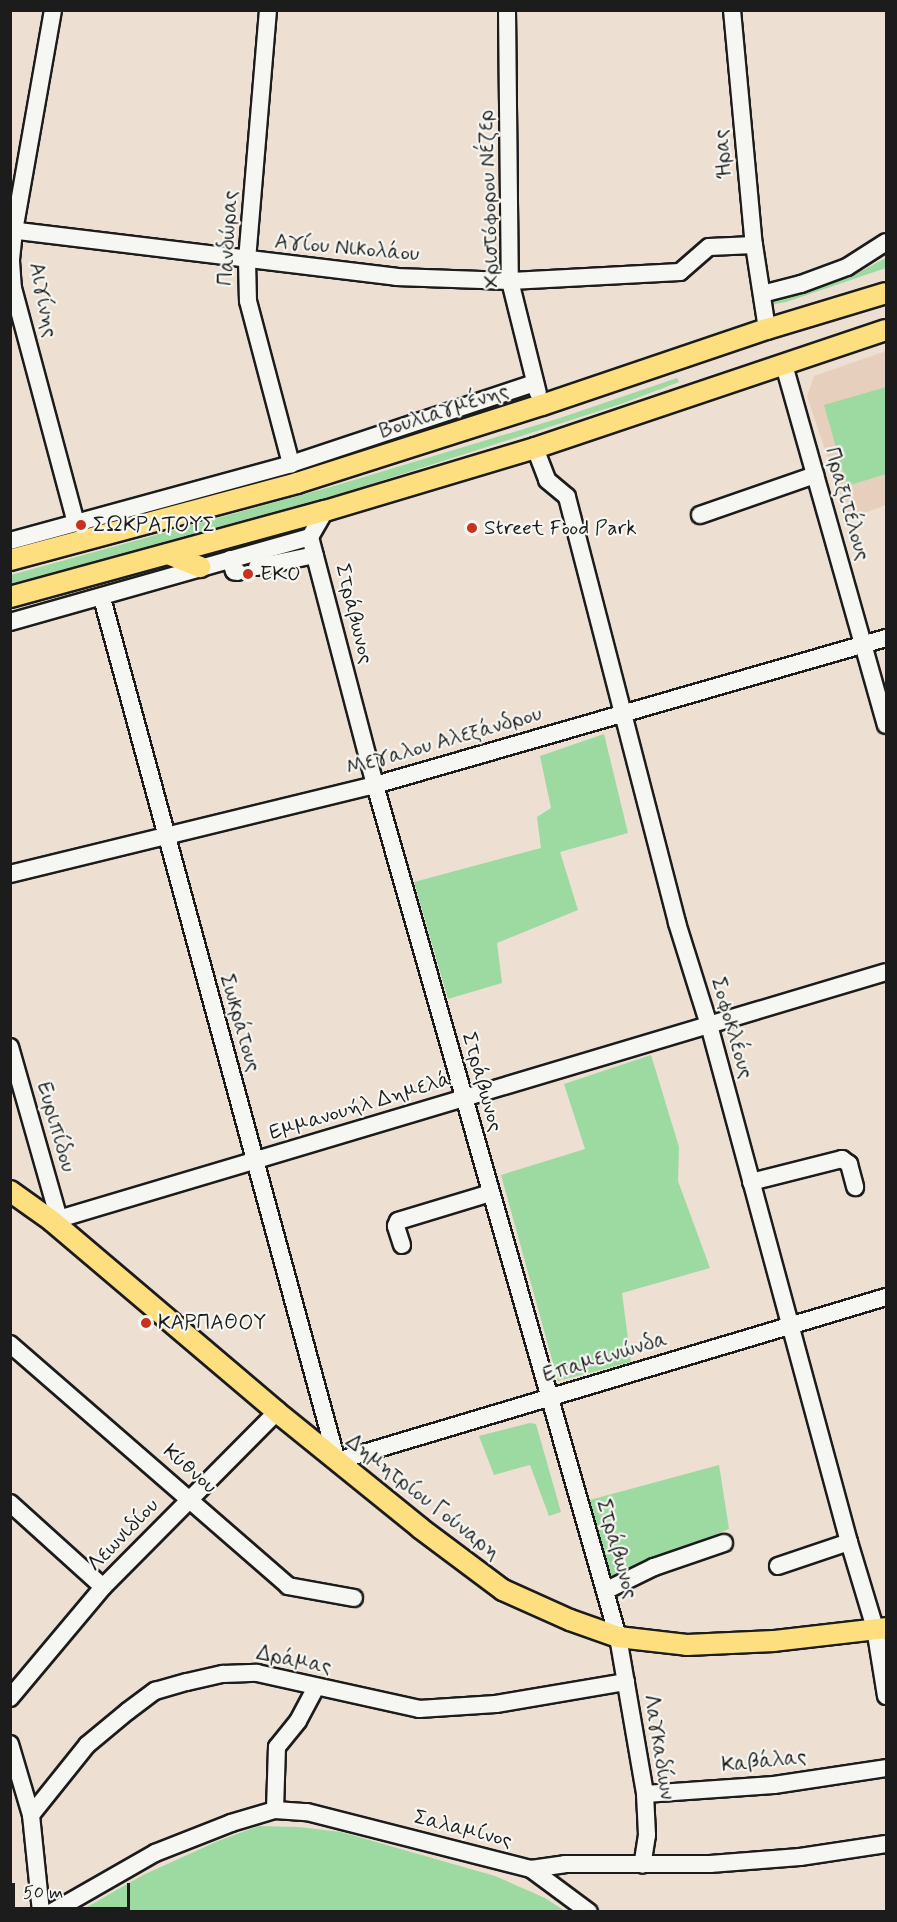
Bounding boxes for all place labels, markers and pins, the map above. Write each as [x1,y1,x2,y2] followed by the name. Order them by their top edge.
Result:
[93,512,215,538] place label: ΣΩΚΡΑΤΟΥΣ
[484,515,636,541] place label: Street Food Park
[74,518,88,532] marker: ΣΩΚΡΑΤΟΥΣ
[465,521,479,535] marker: Street Food Park
[260,561,301,587] place label: EKO
[241,567,255,581] marker: EKO
[158,1310,266,1336] place label: ΚΑΡΠΑΘΟΥ
[139,1316,153,1330] marker: ΚΑΡΠΑΘΟΥ

